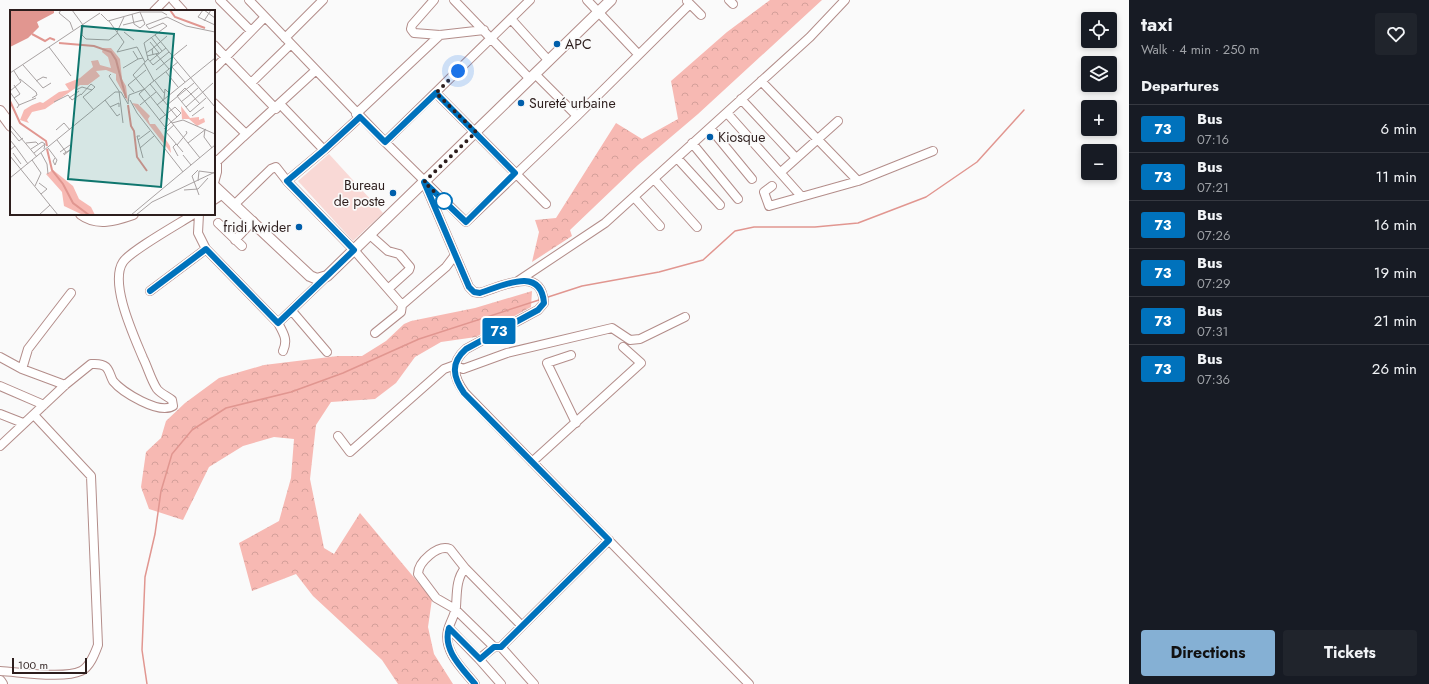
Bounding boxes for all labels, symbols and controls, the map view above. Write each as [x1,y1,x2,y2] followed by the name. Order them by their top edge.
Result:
[10,10,215,215] inset map
[1141,11,1173,38] text: taxi
[1081,12,1117,180] map controls
[1081,12,1117,48] button: locate
[1375,13,1417,55] button: heart
[565,34,592,54] place label: APC
[552,39,562,49] marker: APC
[1141,40,1259,59] text: Walk · 4 min · 250 m
[1081,56,1117,92] button: layers
[448,61,468,81] your location
[1141,75,1219,97] text: Departures
[529,93,616,113] place label: Sureté urbaine
[516,98,526,108] marker: Sureté urbaine
[1081,100,1117,136] button: +
[1197,108,1222,130] text: Bus
[1380,118,1417,140] text: 6 min
[1154,119,1172,139] text: 73
[718,127,765,147] place label: Kiosque
[1197,130,1229,149] text: 07:16
[705,132,715,142] marker: Kiosque
[1081,144,1117,180] button: −
[1197,156,1222,178] text: Bus
[1376,166,1417,188] text: 11 min
[1154,167,1172,187] text: 73
[334,175,385,211] place label: Bureau de poste
[1197,178,1229,197] text: 07:21
[388,188,398,198] marker: Bureau de poste
[435,192,453,210] unlabelled marker
[1197,204,1222,226] text: Bus
[1374,214,1417,236] text: 16 min
[1154,215,1172,235] text: 73
[223,217,291,237] place label: fridi kwider
[294,222,304,232] marker: fridi kwider
[1197,226,1230,245] text: 07:26
[1197,252,1222,274] text: Bus
[1374,262,1417,284] text: 19 min
[1154,263,1172,283] text: 73
[1197,274,1230,293] text: 07:29
[1197,300,1222,322] text: Bus
[1374,310,1417,332] text: 21 min
[1154,311,1172,331] text: 73
[481,318,517,344] line badge: 73
[490,321,508,341] text: 73
[1197,322,1228,341] text: 07:31
[1197,348,1222,370] text: Bus
[1372,358,1417,380] text: 26 min
[1154,359,1172,379] text: 73
[1197,370,1230,389] text: 07:36
[1141,630,1275,676] button: Directions
[1283,630,1417,676] button: Tickets
[12,656,87,675] scale bar
[18,657,48,673] text: 100 m

